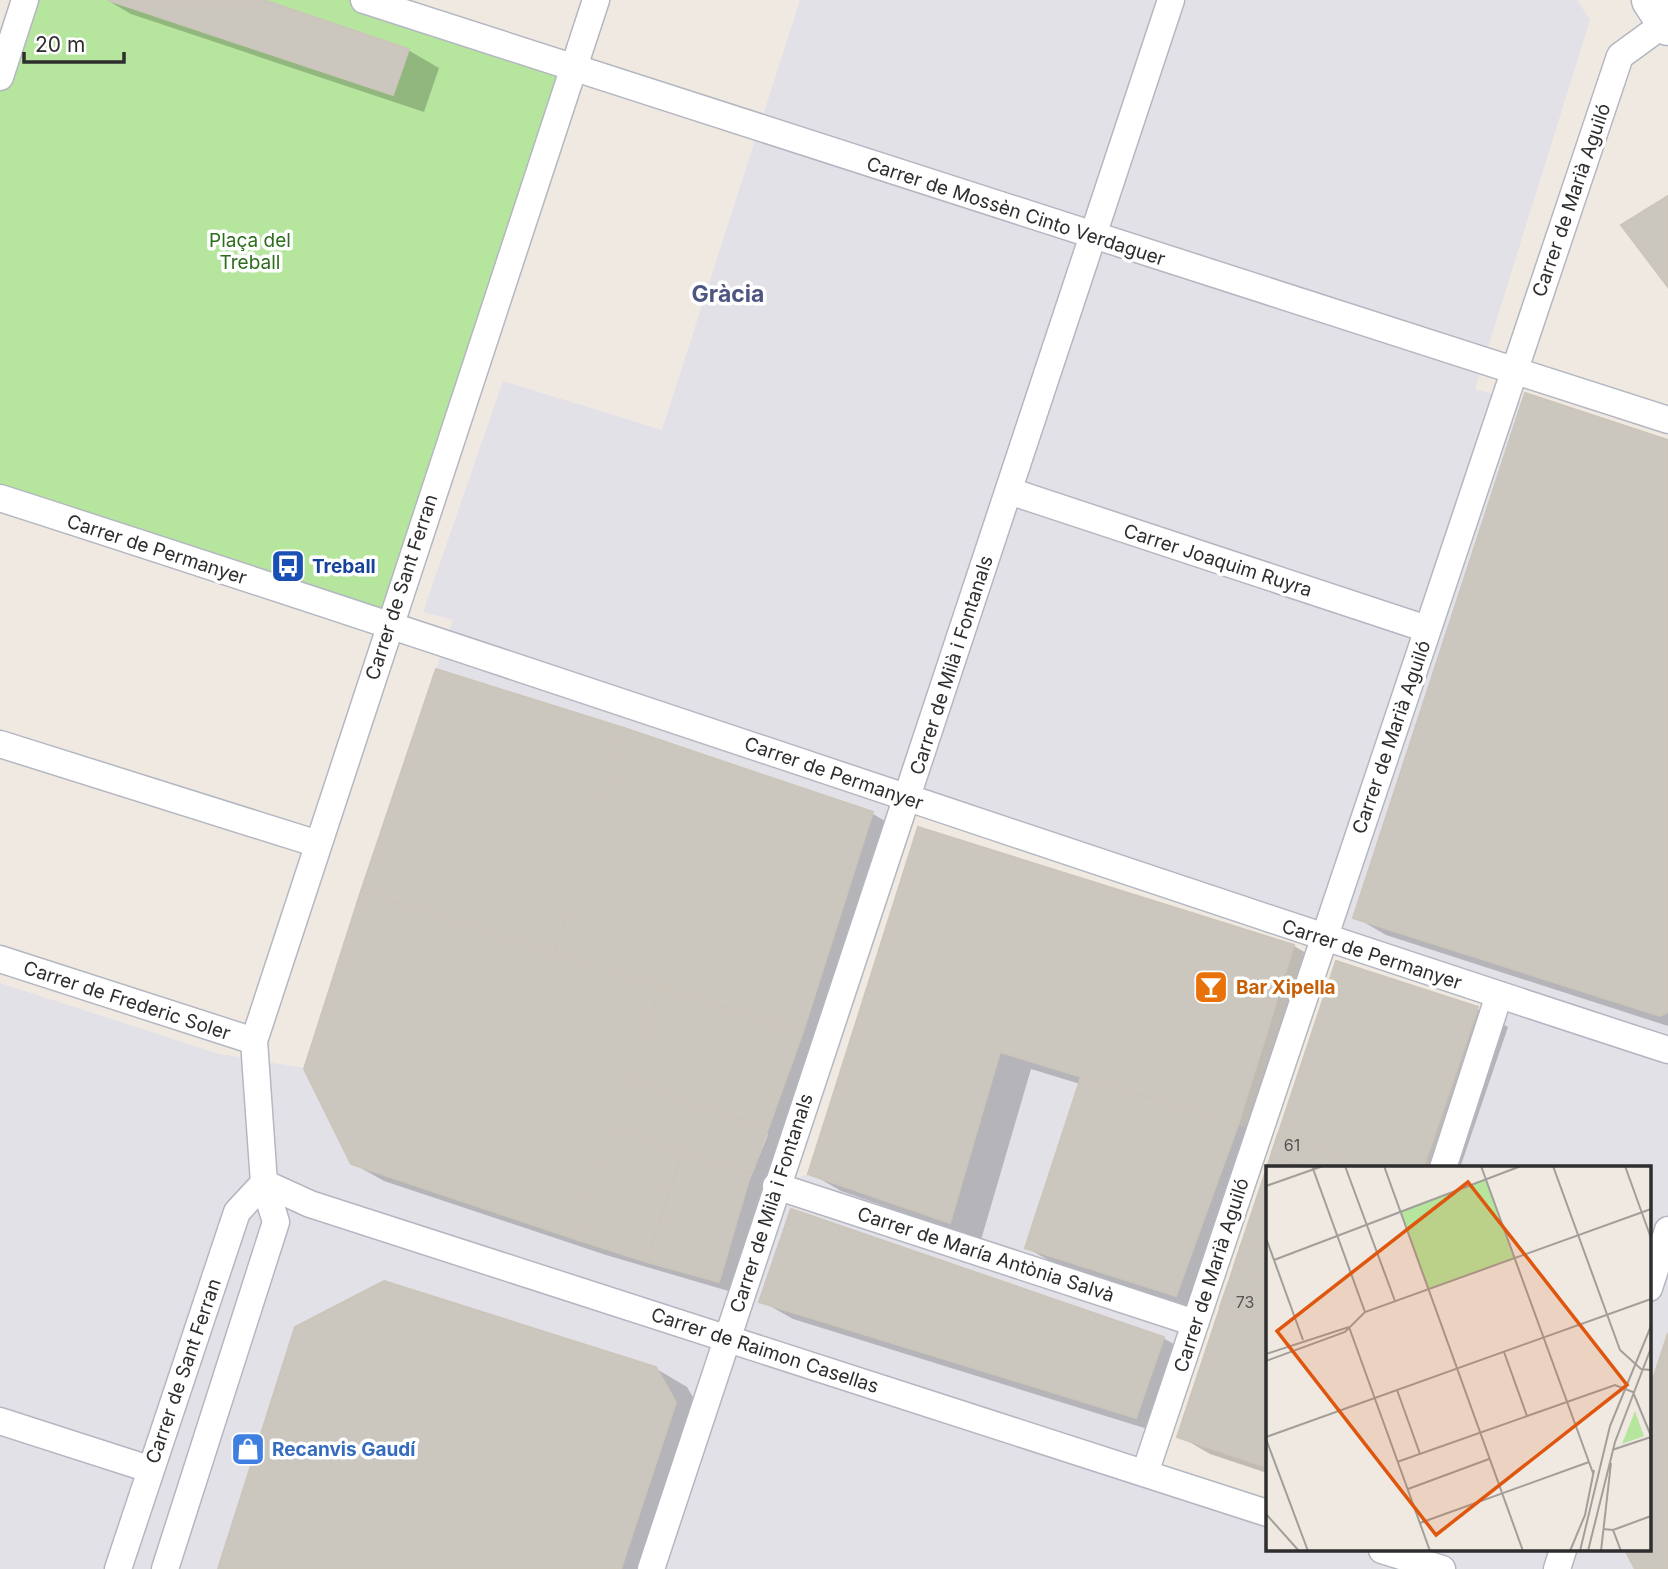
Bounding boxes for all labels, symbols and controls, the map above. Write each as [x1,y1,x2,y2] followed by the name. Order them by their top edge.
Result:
[24,21,124,65] scale bar
[35,32,85,57] text: 20 m
[1528,100,1615,300] street label: Carrer de Marià Aguiló
[864,152,1168,271] street label: Carrer de Mossèn Cinto Verdaguer
[209,229,291,274] park label: Plaça del Treball
[692,280,764,308] district label: Gràcia
[361,491,442,683] street label: Carrer de Sant Ferran
[64,510,250,589] street label: Carrer de Permanyer
[1121,519,1315,602] street label: Carrer Joaquim Ruyra
[269,547,307,585] bus stop icon: Treball
[905,553,998,778] street label: Carrer de Milà i Fontanals
[312,555,376,578] place label: Treball
[1348,637,1435,837] street label: Carrer de Marià Aguiló
[741,732,926,815] street label: Carrer de Permanyer
[1279,915,1465,994] street label: Carrer de Permanyer
[20,956,233,1045] street label: Carrer de Frederic Soler
[1192,968,1230,1006] bar icon: Bar Xipella
[1236,976,1336,999] place label: Bar Xipella
[725,1091,818,1316] street label: Carrer de Milà i Fontanals
[1284,1135,1300,1155] house number: 61
[1266,1166,1650,1552] inset map
[1169,1175,1254,1375] street label: Carrer de Marià Aguiló
[854,1202,1117,1307] street label: Carrer de María Antònia Salvà
[141,1276,226,1467] street label: Carrer de Sant Ferran
[1236,1292,1254,1312] house number: 73
[648,1303,882,1398] street label: Carrer de Raimon Casellas
[229,1430,267,1468] shop icon: Recanvis Gaudí
[272,1438,416,1461] place label: Recanvis Gaudí

